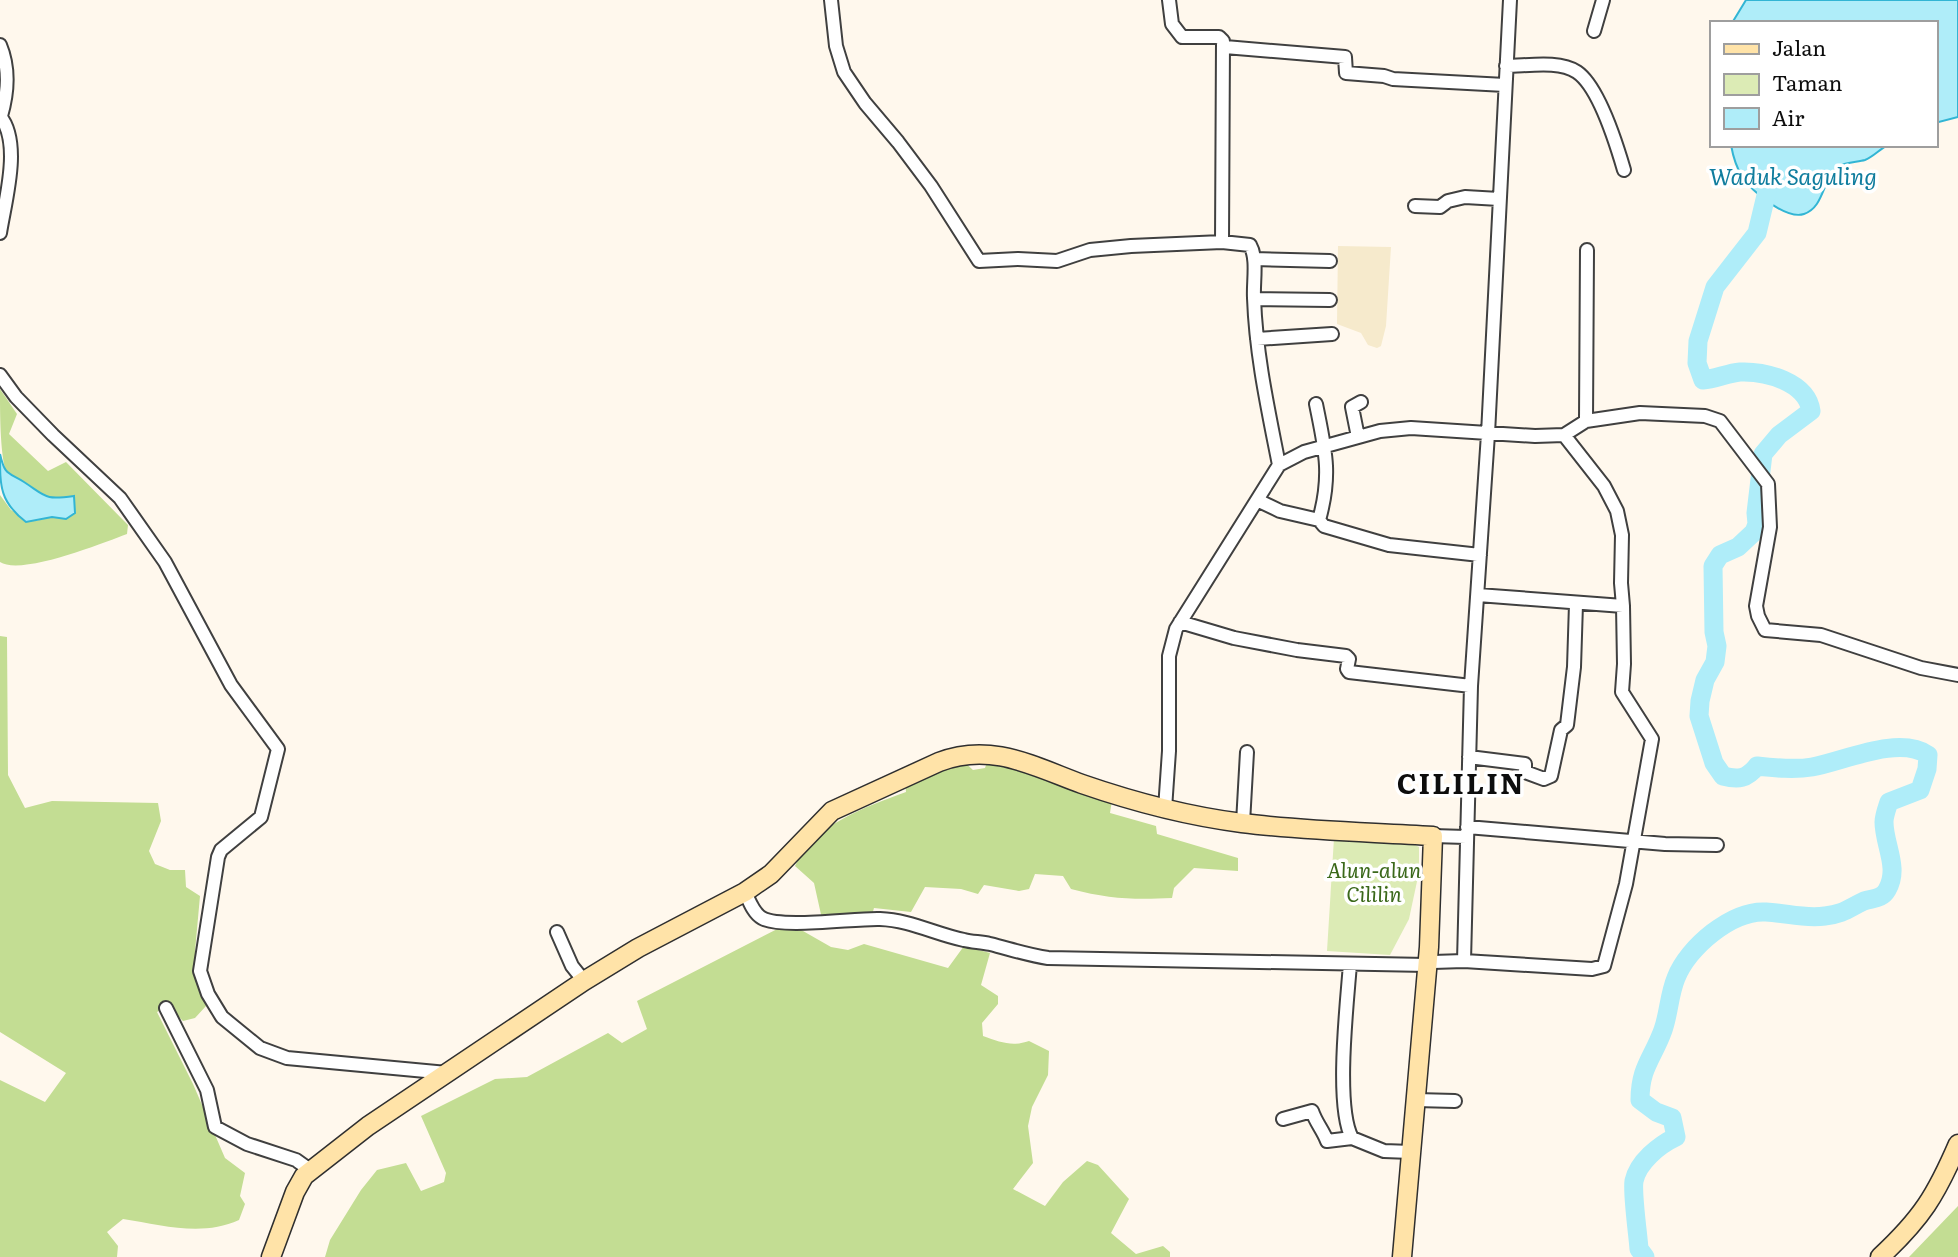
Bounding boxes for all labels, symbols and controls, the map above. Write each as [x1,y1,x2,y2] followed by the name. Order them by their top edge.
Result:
[1710,21,1937,147] legend
[1772,31,1826,62] text: Jalan
[1772,66,1843,97] text: Taman
[1772,101,1804,132] text: Air
[1709,158,1877,192] water label: Waduk Saguling
[1397,761,1525,803] district label: CILILIN
[1327,853,1422,908] park label: Alun-alun Cililin

